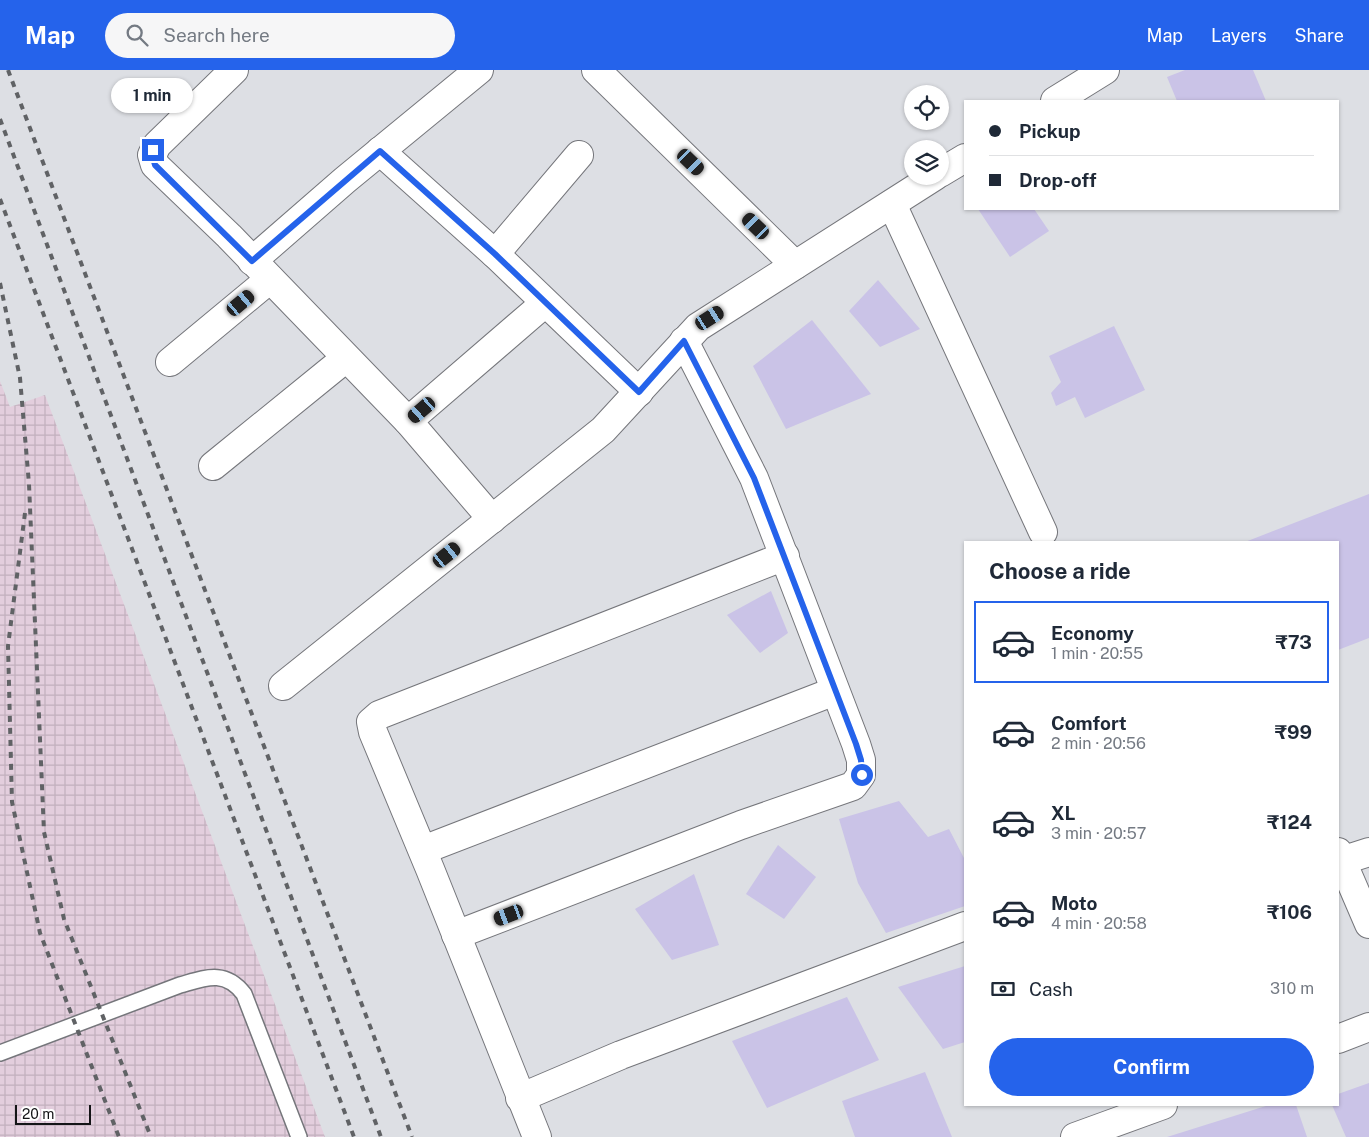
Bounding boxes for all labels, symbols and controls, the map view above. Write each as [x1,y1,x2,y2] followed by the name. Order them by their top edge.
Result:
[105,13,455,58] search box
[25,21,75,49] text: Map
[123,21,151,49] icon: search
[163,24,270,46] text: Search here
[1147,25,1183,46] text: Map
[1211,25,1267,46] text: Layers
[1295,25,1344,46] text: Share
[112,78,194,112] callout: 1 min
[904,85,949,185] map controls
[904,85,949,130] button: locate
[133,86,171,105] text: 1 min
[1019,120,1081,142] text: Pickup
[142,139,164,161] route end
[904,140,949,185] button: layers
[674,146,707,178] car
[1019,169,1096,191] text: Drop-off
[739,210,772,242] car
[224,288,257,318] car
[693,304,726,332] car
[405,394,438,426] car
[430,540,463,570] car
[989,558,1131,584] text: Choose a ride
[991,620,1036,665] icon: car
[1051,622,1134,644] text: Economy
[1275,631,1312,653] text: ₹73
[1051,644,1143,663] text: 1 min · 20:55
[991,710,1036,755] icon: car
[1051,712,1127,734] text: Comfort
[1275,721,1312,743] text: ₹99
[1051,734,1146,753] text: 2 min · 20:56
[851,764,873,786] route start
[991,800,1036,845] icon: car
[1051,802,1076,824] text: XL
[1267,811,1312,833] text: ₹124
[1051,824,1146,843] text: 3 min · 20:57
[991,890,1036,935] icon: car
[1051,892,1097,914] text: Moto
[1267,901,1312,923] text: ₹106
[492,903,525,927] car
[1051,914,1147,933] text: 4 min · 20:58
[989,975,1017,1003] icon: cash
[1029,978,1073,1000] text: Cash
[1270,979,1314,998] text: 310 m
[989,1038,1314,1096] button: Confirm
[15,1102,91,1125] scale bar
[22,1106,54,1122] text: 20 m

